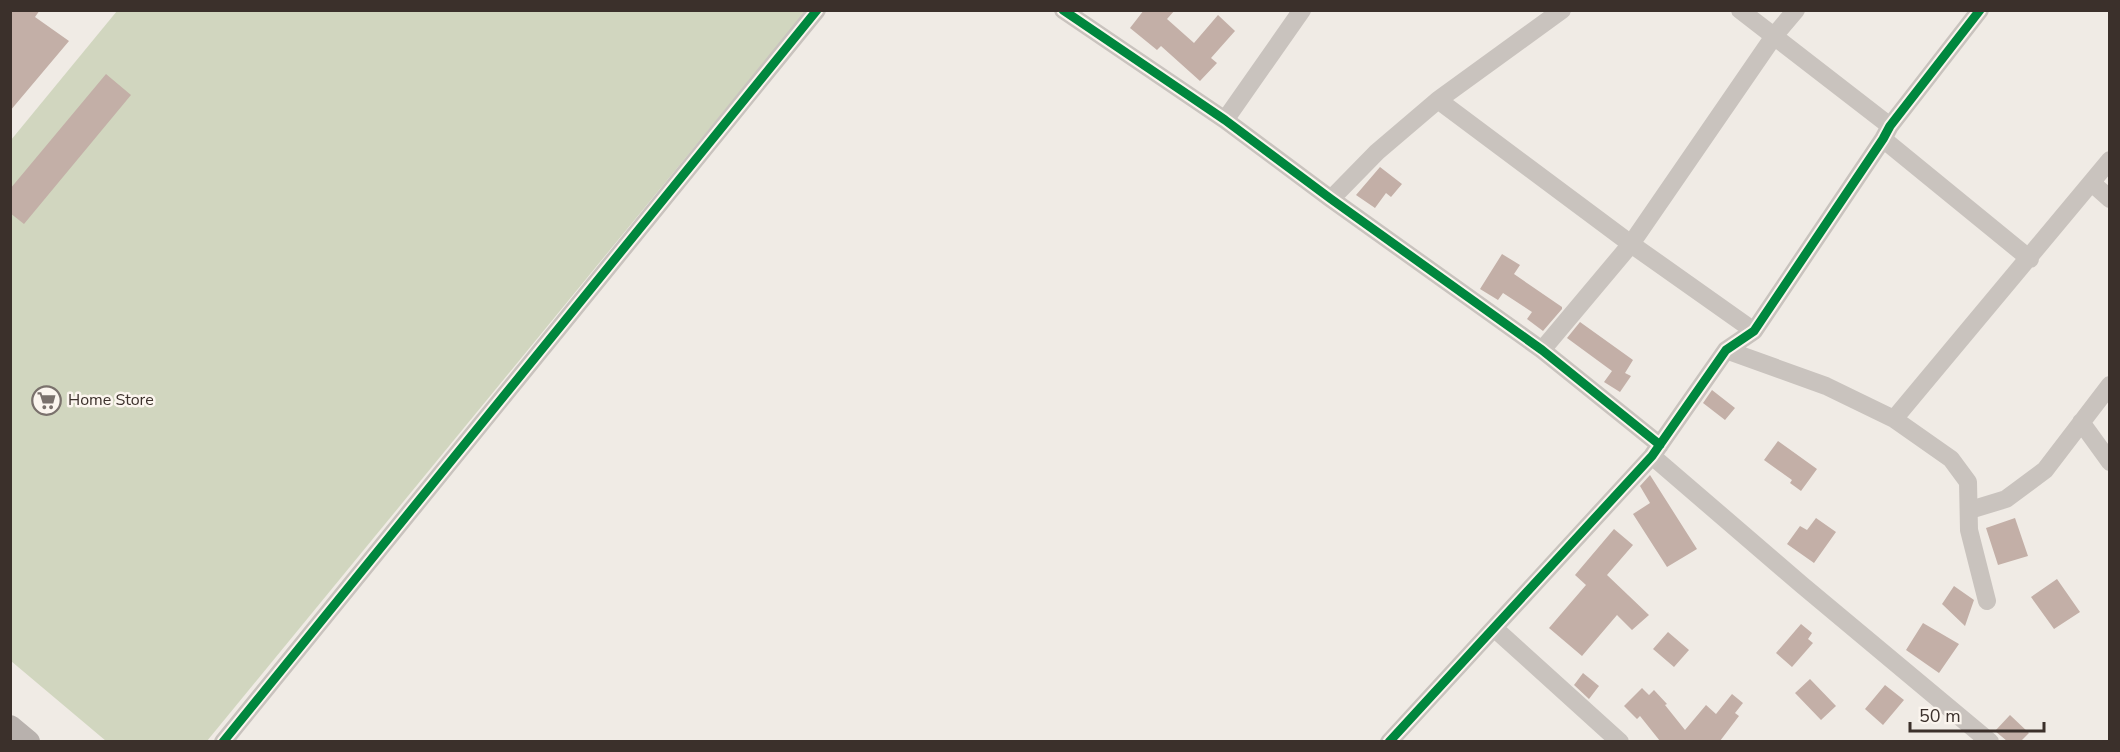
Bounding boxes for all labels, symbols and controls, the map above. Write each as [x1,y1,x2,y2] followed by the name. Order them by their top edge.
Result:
[31,384,63,416] supermarket icon: Home Store
[68,389,154,411] place label: Home Store
[1910,695,2044,733] scale bar
[1919,704,1961,728] text: 50 m

